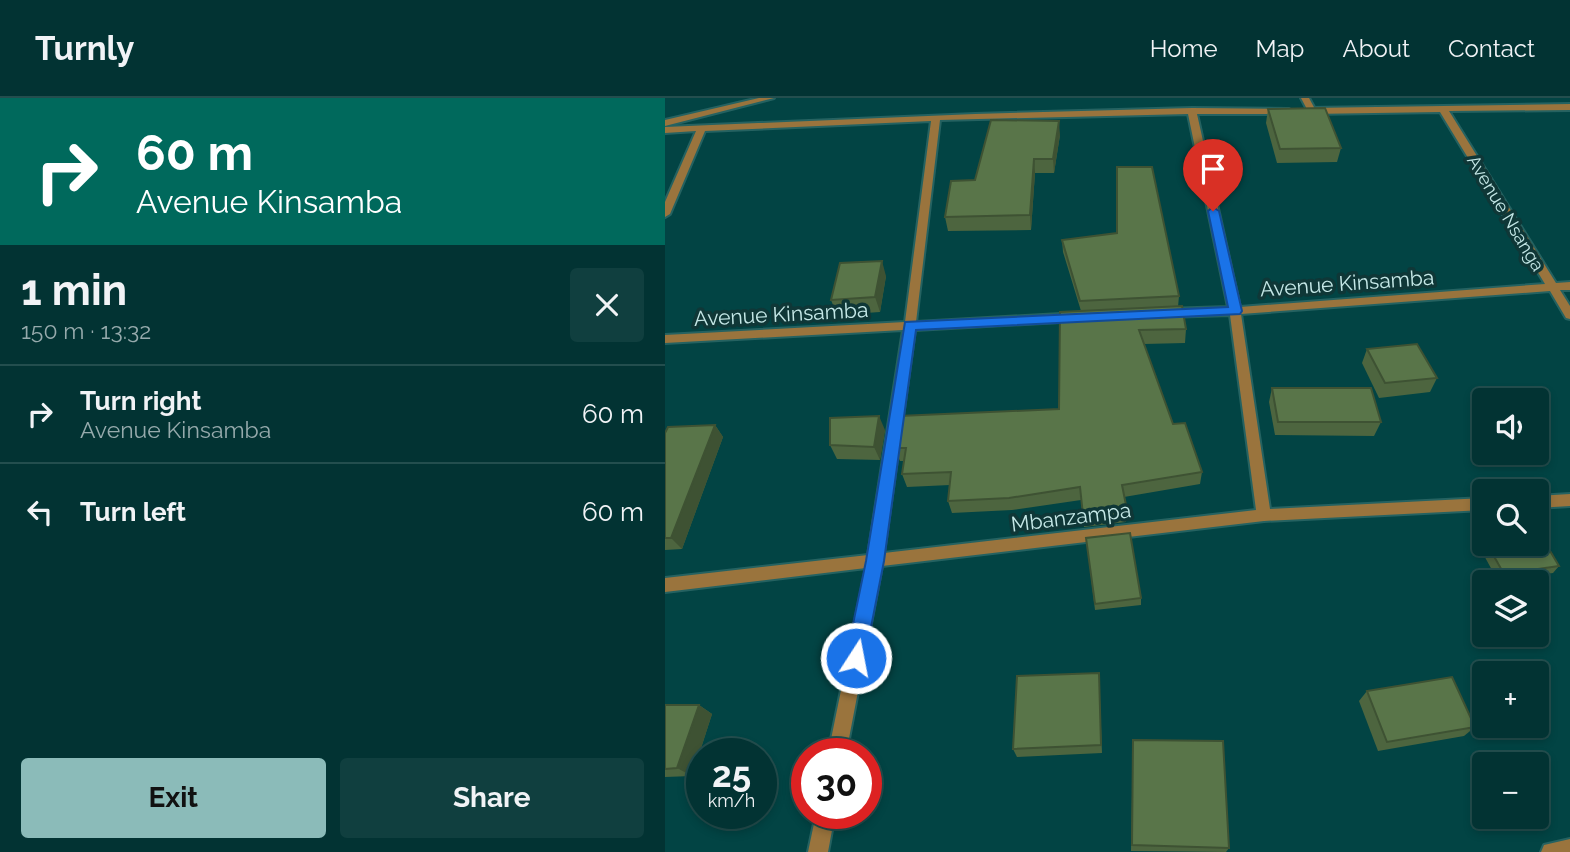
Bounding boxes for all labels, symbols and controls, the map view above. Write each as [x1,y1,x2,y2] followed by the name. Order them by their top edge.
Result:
[35,29,134,68] text: Turnly
[1150,34,1218,63] text: Home
[1256,34,1304,63] text: Map
[1342,34,1410,63] text: About
[1448,34,1535,63] text: Contact
[136,124,253,181] text: 60 m
[21,126,112,217] icon: right
[1183,139,1243,211] pin
[1194,150,1232,188] icon: arrive
[1463,151,1549,275] street label: Avenue Nsanga
[136,183,402,220] text: Avenue Kinsamba
[1259,264,1435,302] street label: Avenue Kinsamba
[21,266,127,315] text: 1 min
[570,268,644,342] button: close
[693,297,869,331] street label: Avenue Kinsamba
[21,317,151,344] text: 150 m · 13:32
[80,386,201,416] text: Turn right
[1472,388,1549,829] map controls
[1472,388,1549,465] button: sound
[21,395,59,433] icon: right
[582,399,644,429] text: 60 m
[80,416,271,443] text: Avenue Kinsamba
[1472,479,1549,556] button: search
[21,493,59,531] icon: left
[80,497,186,527] text: Turn left
[582,497,644,527] text: 60 m
[1010,497,1132,537] street label: Mbanzampa
[1472,570,1549,647] button: layers
[819,621,893,695] position arrow
[1472,661,1549,738] button: +
[791,738,882,829] speed limit sign: 30
[1472,752,1549,829] button: −
[712,754,751,795] text: 25
[21,758,326,838] button: Exit
[340,758,644,838] button: Share
[708,790,755,811] text: km/h

